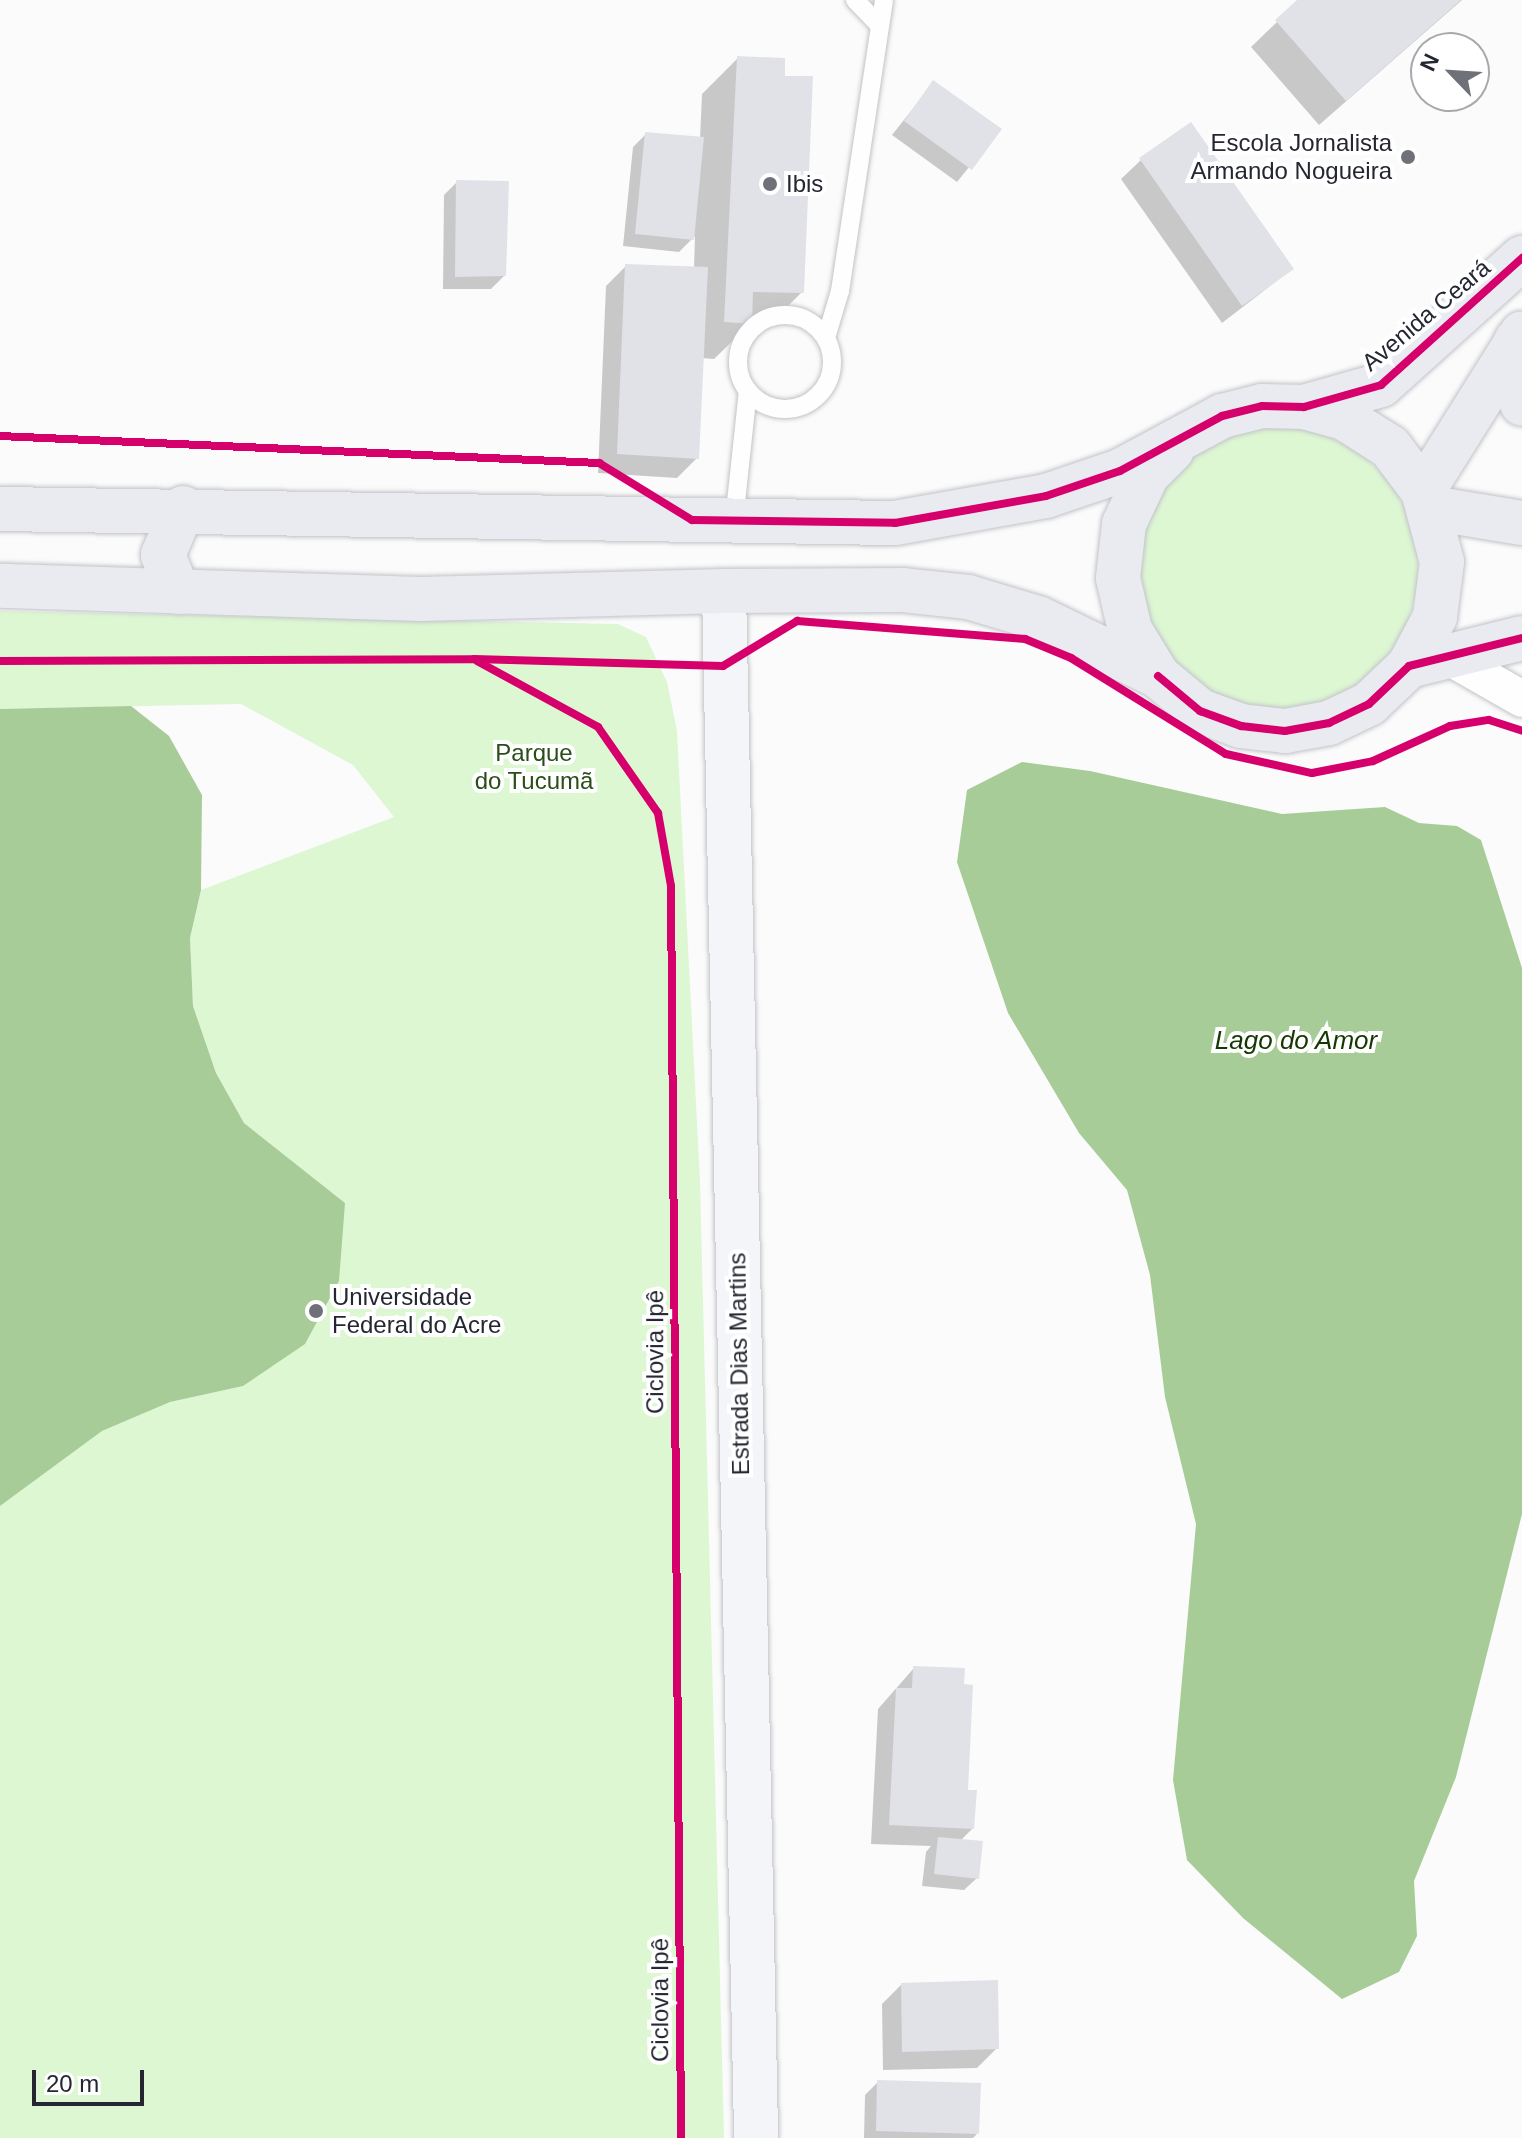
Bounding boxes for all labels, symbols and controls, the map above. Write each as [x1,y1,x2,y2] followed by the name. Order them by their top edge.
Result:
[1410,32,1490,112] north arrow
[1415,50,1444,75] text: N
[1191,129,1392,185] place label: Escola Jornalista Armando Nogueira
[1399,148,1417,166] marker: Escola Jornalista Armando Nogueira
[786,170,823,198] place label: Ibis
[761,175,779,193] marker: Ibis
[1356,253,1496,377] street label: Avenida Ceará
[474,739,594,795] park label: Parque do Tucumã
[1214,1025,1378,1057] water label: Lago do Amor
[723,1252,755,1476] street label: Estrada Dias Martins
[332,1283,503,1339] place label: Universidade Federal do Acre
[641,1290,669,1414] street label: Ciclovia Ipê
[307,1302,325,1320] marker: Universidade Federal do Acre
[646,1938,674,2062] street label: Ciclovia Ipê
[36,2054,148,2104] scale bar
[46,2070,99,2097] text: 20 m

